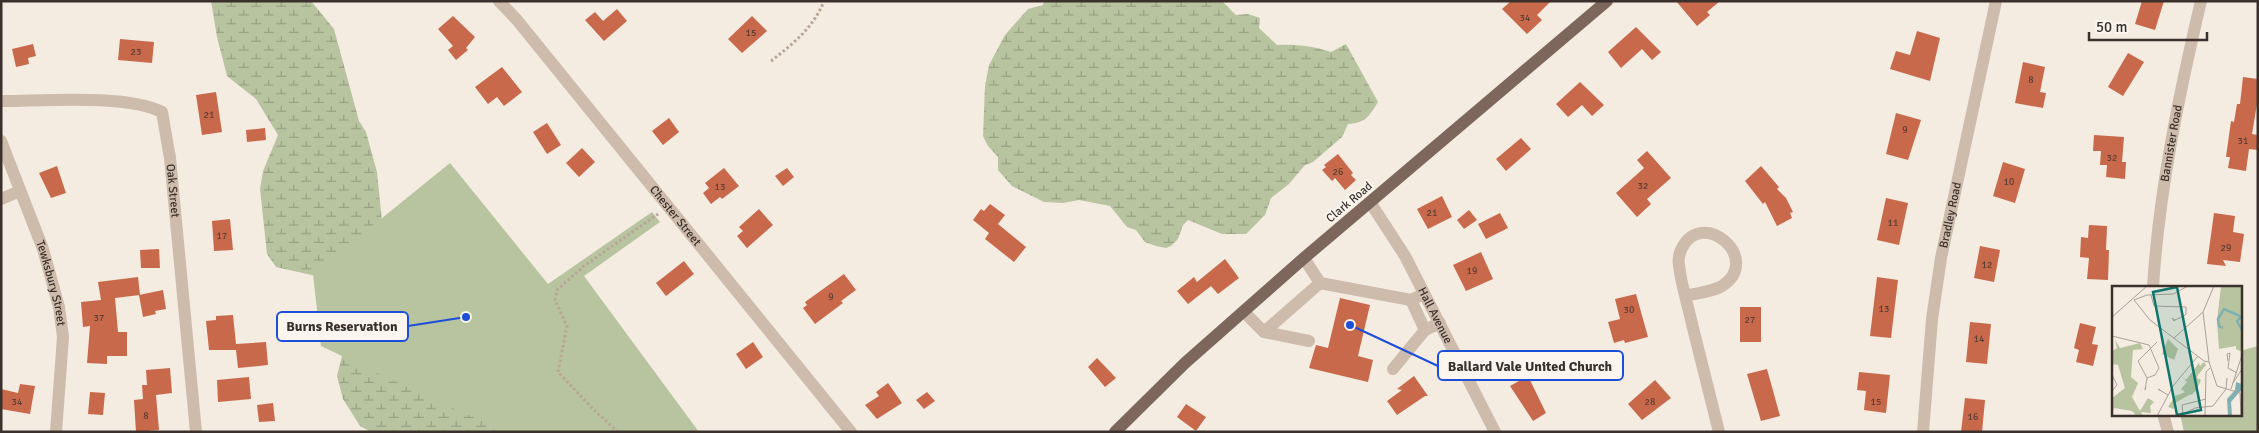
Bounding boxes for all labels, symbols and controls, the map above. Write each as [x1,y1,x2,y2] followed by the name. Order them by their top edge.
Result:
[2089,10,2206,42] scale bar
[1520,12,1531,24] house number: 34
[2096,18,2127,36] text: 50 m
[746,27,756,39] house number: 15
[131,46,141,58] house number: 23
[2028,74,2034,86] house number: 8
[2158,104,2186,183] street label: Bannister Road
[204,109,214,121] house number: 21
[1902,124,1908,136] house number: 9
[2238,135,2248,147] house number: 31
[2107,152,2117,164] house number: 32
[163,163,183,218] street label: Oak Street
[1333,166,1343,178] house number: 26
[2004,176,2014,188] house number: 10
[1323,179,1375,226] street label: Clark Road
[1638,180,1648,192] house number: 32
[715,181,725,193] house number: 13
[1936,181,1965,249] street label: Bradley Road
[646,183,704,249] street label: Chester Street
[1427,207,1437,219] house number: 21
[1888,217,1898,229] house number: 11
[217,230,227,242] house number: 17
[32,238,68,327] street label: Tewksbury Street
[2221,242,2231,254] house number: 29
[1982,259,1992,271] house number: 12
[1467,265,1477,277] house number: 19
[1414,285,1456,346] street label: Hall Avenue
[2112,286,2242,416] inset map
[828,291,834,303] house number: 9
[1879,303,1889,315] house number: 13
[1624,304,1634,316] house number: 30
[94,312,104,324] house number: 37
[277,312,408,341] callout: Burns Reservation
[1745,314,1755,326] house number: 27
[286,318,398,335] text: Burns Reservation
[1974,333,1985,345] house number: 14
[1438,351,1623,380] callout: Ballard Vale United Church
[1448,358,1613,375] text: Ballard Vale United Church
[12,396,23,408] house number: 34
[1645,396,1655,408] house number: 28
[1871,396,1881,408] house number: 15
[143,410,149,422] house number: 8
[1968,411,1978,423] house number: 16

